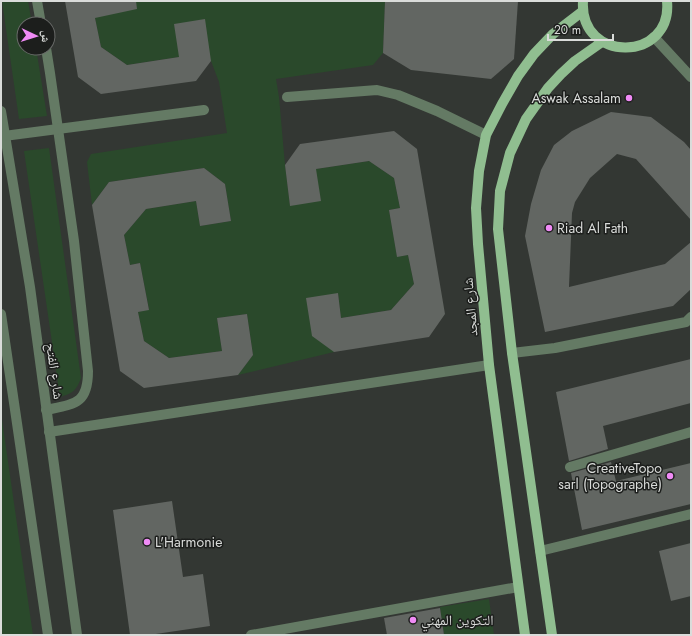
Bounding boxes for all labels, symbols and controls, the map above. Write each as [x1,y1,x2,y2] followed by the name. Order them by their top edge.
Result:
[16,16,56,56] north arrow
[548,16,613,42] scale bar
[554,21,581,39] text: 20 m
[38,30,54,43] text: ش
[531,88,621,108] place label: Aswak Assalam
[624,93,634,103] marker: Aswak Assalam
[557,218,628,238] place label: Riad Al Fath
[544,223,554,233] marker: Riad Al Fath
[457,277,483,337] street label: شارع المجد
[41,341,69,401] street label: شارع الفتح
[558,458,662,494] place label: CreativeTopo sarl (Topographe)
[665,471,675,481] marker: CreativeTopo sarl (Topographe)
[155,532,222,552] place label: L'Harmonie
[142,537,152,547] marker: L'Harmonie
[421,610,494,632] place label: التكوين المهني
[408,615,418,625] marker: التكوين المهني

